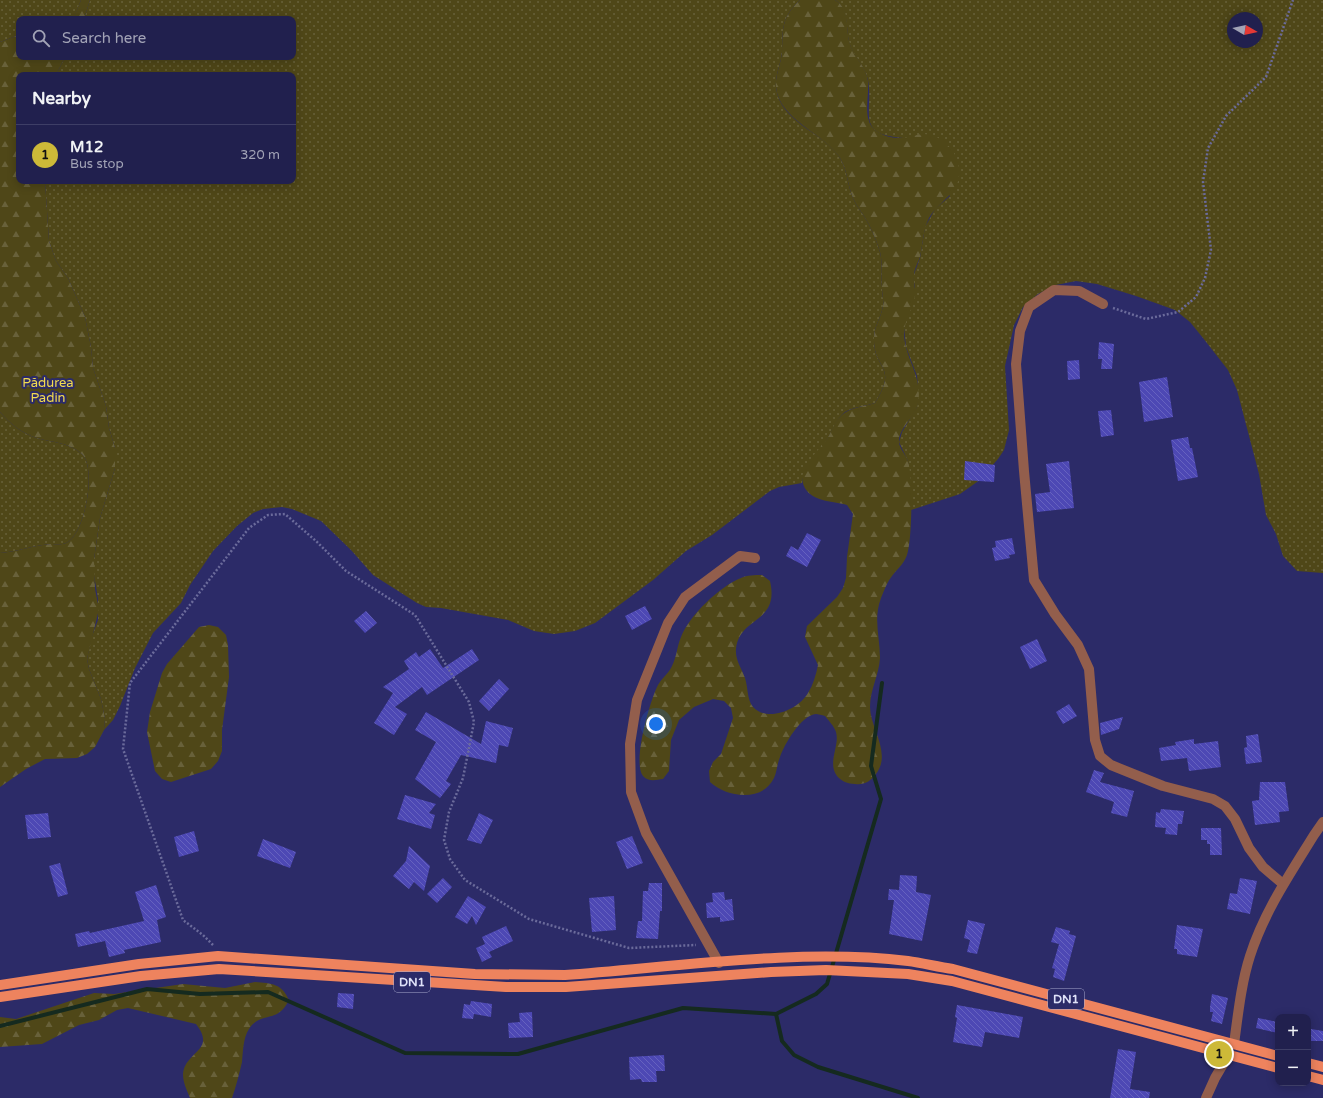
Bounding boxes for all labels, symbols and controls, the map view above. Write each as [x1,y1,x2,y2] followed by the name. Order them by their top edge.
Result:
[1227,12,1263,48] north arrow
[16,16,296,60] search box
[30,27,52,49] icon: search
[62,29,146,47] text: Search here
[32,88,91,109] text: Nearby
[70,138,103,156] text: M12
[41,147,49,163] text: 1
[240,147,280,163] text: 320 m
[70,156,124,172] text: Bus stop
[22,375,74,406] park label: Pădurea Padin
[646,714,666,734] your location
[394,972,430,992] road number: DN1
[1048,989,1084,1009] road number: DN1
[1275,1014,1311,1086] map controls
[1275,1014,1311,1050] button: +
[1206,1039,1232,1069] pin: 1
[1275,1050,1311,1086] button: −

